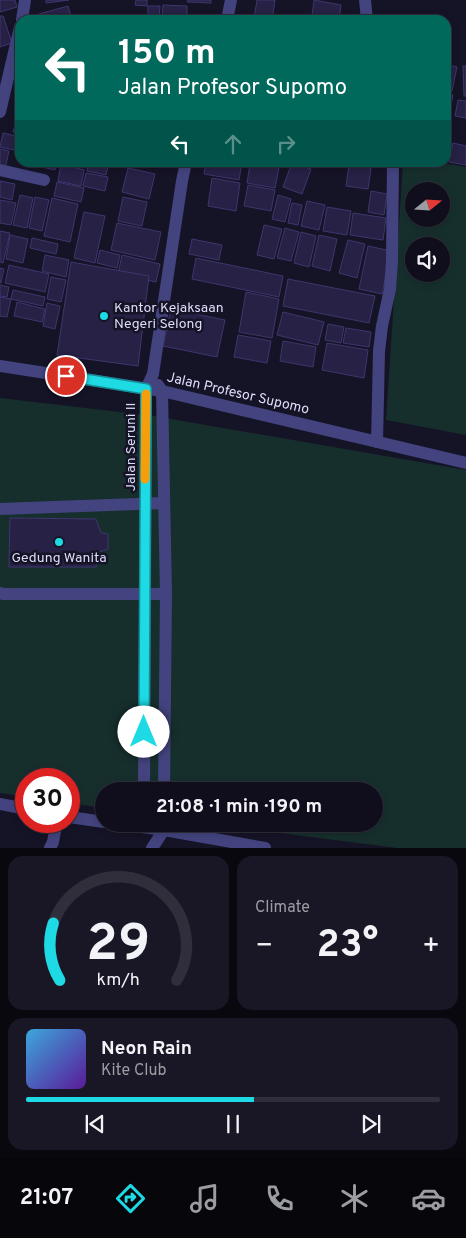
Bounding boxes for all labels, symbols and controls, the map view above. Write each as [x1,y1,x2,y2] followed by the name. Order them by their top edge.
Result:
[118,32,216,76] text: 150 m
[35,35,100,100] icon: left
[118,75,347,102] text: Jalan Profesor Supomo
[166,130,194,158] icon: left
[219,130,247,158] icon: ahead
[272,130,300,158] icon: right
[405,182,450,228] north arrow
[405,182,450,282] map controls
[405,237,450,282] button: sound
[114,300,224,333] place label: Kantor Kejaksaan Negeri Selong
[98,310,110,322] marker: Kantor Kejaksaan Negeri Selong
[45,355,87,397] pin
[52,362,80,390] icon: arrive
[165,369,311,419] street label: Jalan Profesor Supomo
[123,402,140,492] street label: Jalan Seruni II
[53,536,65,548] marker: Gedung Wanita
[11,550,107,567] place label: Gedung Wanita
[117,705,169,757] position arrow
[15,768,80,833] speed limit sign: 30
[156,795,322,819] text: 21:08 · 1 min · 190 m
[255,898,310,918] text: Climate
[87,913,150,979] text: 29
[317,922,378,971] text: 23°
[255,929,273,965] text: −
[422,929,440,965] text: +
[97,969,140,992] text: km/h
[101,1037,192,1061] text: Neon Rain
[101,1061,166,1081] text: Kite Club
[81,1110,109,1138] icon: previous
[219,1110,247,1138] icon: pause
[357,1110,385,1138] icon: next
[113,1181,148,1216] icon: directions
[187,1181,222,1216] icon: music
[262,1181,297,1216] icon: phone
[337,1181,372,1216] icon: climate
[411,1181,446,1216] icon: car
[20,1185,73,1212] text: 21:07

